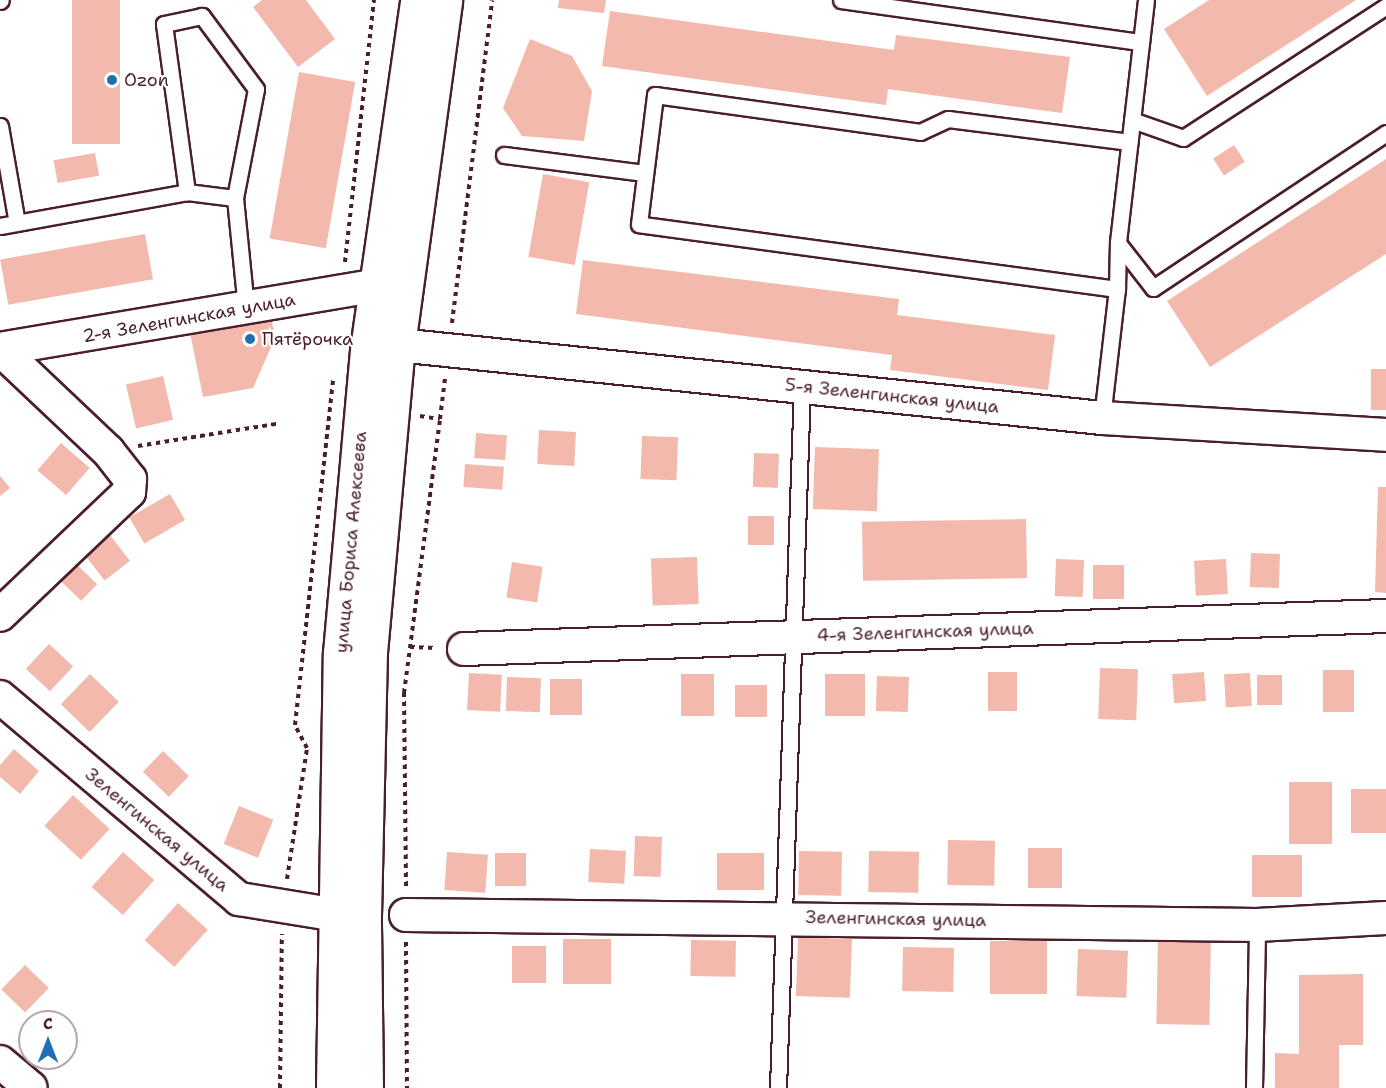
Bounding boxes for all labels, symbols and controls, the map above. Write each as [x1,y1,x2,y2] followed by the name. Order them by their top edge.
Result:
[124,69,169,91] place label: Ozon
[105,73,119,87] marker: Ozon
[81,289,297,347] street label: 2-я Зеленгинская улица
[262,328,353,350] place label: Пятёрочка
[243,332,257,346] marker: Пятёрочка
[784,374,1000,418] street label: 5-я Зеленгинская улица
[331,430,371,654] street label: улица Бориса Алексеева
[816,617,1034,647] street label: 4-я Зеленгинская улица
[81,764,233,896] street label: Зеленгинская улица
[805,907,987,931] street label: Зеленгинская улица
[18,1010,78,1070] north arrow
[43,1013,53,1034] text: С

